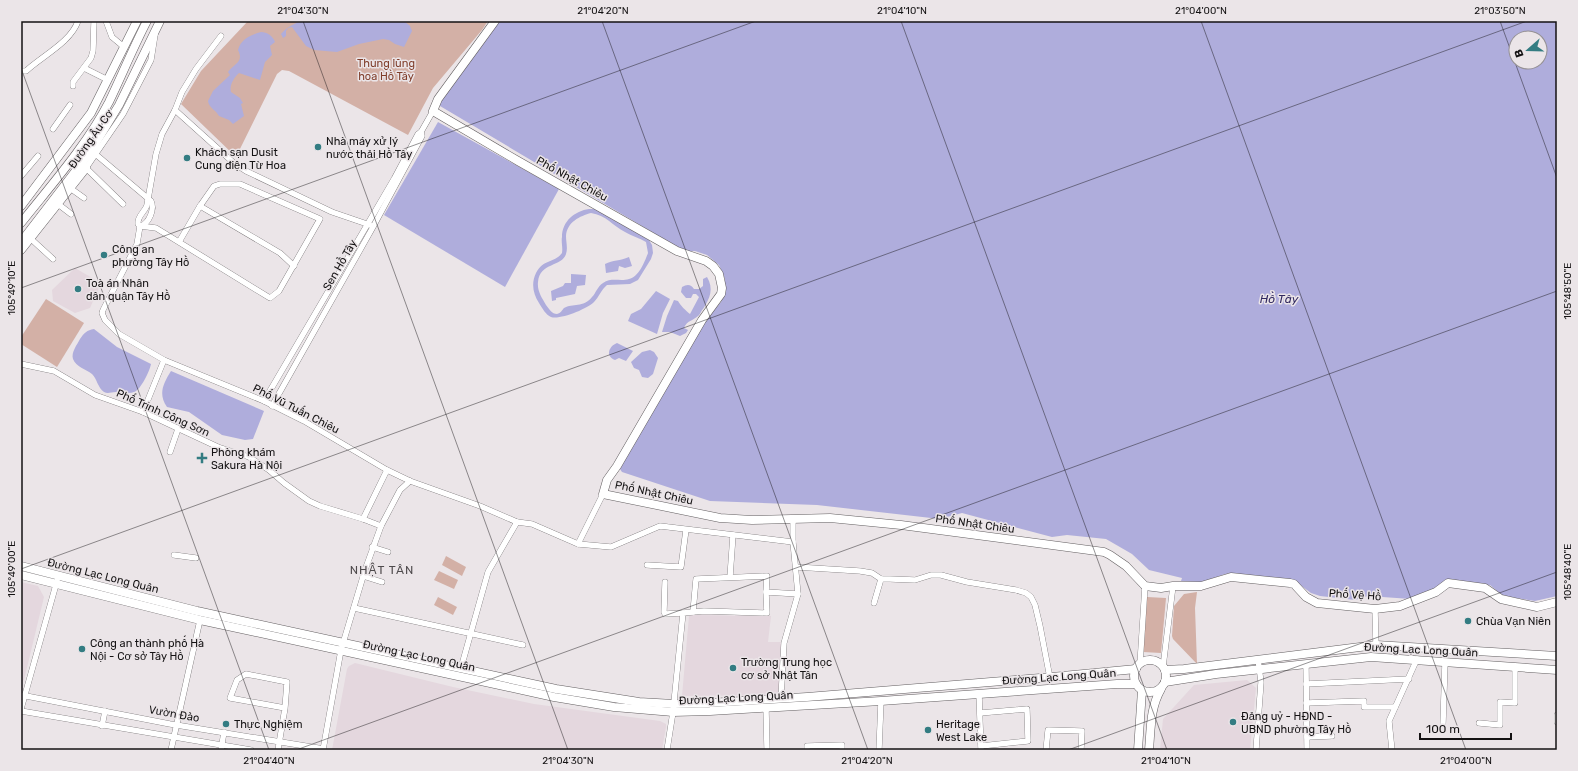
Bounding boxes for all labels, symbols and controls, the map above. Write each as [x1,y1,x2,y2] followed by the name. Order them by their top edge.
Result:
[277,5,329,17] text: 21°04'30"N
[577,5,629,17] text: 21°04'20"N
[877,5,927,17] text: 21°04'10"N
[1175,5,1227,17] text: 21°04'00"N
[1474,5,1526,17] text: 21°03'50"N
[1508,30,1548,70] north arrow
[1512,47,1527,59] text: B
[357,57,415,83] park label: Thung lũng hoa Hồ Tây
[66,107,116,171] street label: Đường Âu Cơ
[326,135,412,161] place label: Nhà máy xử lý nước thải Hồ Tây
[313,142,323,152] marker: Nhà máy xử lý nước thải Hồ Tây
[195,146,286,172] place label: Khách sạn Dusit Cung điện Từ Hoa
[182,153,192,163] marker: Khách sạn Dusit Cung điện Từ Hoa
[534,153,611,204] street label: Phố Nhật Chiêu
[319,237,360,293] street label: Sen Hồ Tây
[112,243,189,269] place label: Công an phường Tây Hồ
[99,250,109,260] marker: Công an phường Tây Hồ
[6,261,18,315] text: 105°49'10"E
[1562,263,1574,319] text: 105°48'50"E
[86,277,170,303] place label: Toà án Nhân dân quận Tây Hồ
[73,284,83,294] marker: Toà án Nhân dân quận Tây Hồ
[1260,291,1299,306] water label: Hồ Tây
[251,380,342,436] street label: Phố Vũ Tuấn Chiêu
[114,385,212,439] street label: Phố Trịnh Công Sơn
[211,446,282,472] place label: Phòng khám Sakura Hà Nội
[196,452,208,464] marker: Phòng khám Sakura Hà Nội
[614,477,695,508] street label: Phố Nhật Chiêu
[935,511,1016,536] street label: Phố Nhật Chiêu
[6,541,18,597] text: 105°49'00"E
[1562,544,1574,600] text: 105°48'40"E
[46,556,160,596] street label: Đường Lạc Long Quân
[350,562,414,577] district label: NHẬT TÂN
[1328,585,1382,603] street label: Phố Vệ Hồ
[1476,615,1551,628] place label: Chùa Vạn Niên
[1463,616,1473,626] marker: Chùa Vạn Niên
[90,635,204,663] place label: Công an thành phố Hà Nội - Cơ sở Tây Hồ
[362,638,476,674] street label: Đường Lạc Long Quân
[1364,641,1478,659] street label: Đường Lạc Long Quân
[77,644,87,654] marker: Công an thành phố Hà Nội - Cơ sở Tây Hồ
[741,656,832,682] place label: Trường Trung học cơ sở Nhật Tân
[728,663,738,673] marker: Trường Trung học cơ sở Nhật Tân
[1001,667,1117,687] street label: Đường Lạc Long Quân
[679,689,793,707] street label: Đường Lạc Long Quân
[148,703,200,725] street label: Vườn Đào
[1241,710,1351,736] place label: Đảng uỷ - HĐND - UBND phường Tây Hồ
[1420,715,1511,741] scale bar
[1228,717,1238,727] marker: Đảng uỷ - HĐND - UBND phường Tây Hồ
[234,718,303,731] place label: Thực Nghiệm
[936,718,987,744] place label: Heritage West Lake
[221,719,231,729] marker: Thực Nghiệm
[1426,722,1460,736] text: 100 m
[923,725,933,735] marker: Heritage West Lake
[243,755,295,767] text: 21°04'40"N
[542,755,594,767] text: 21°04'30"N
[841,755,893,767] text: 21°04'20"N
[1141,755,1191,767] text: 21°04'10"N
[1440,755,1492,767] text: 21°04'00"N

